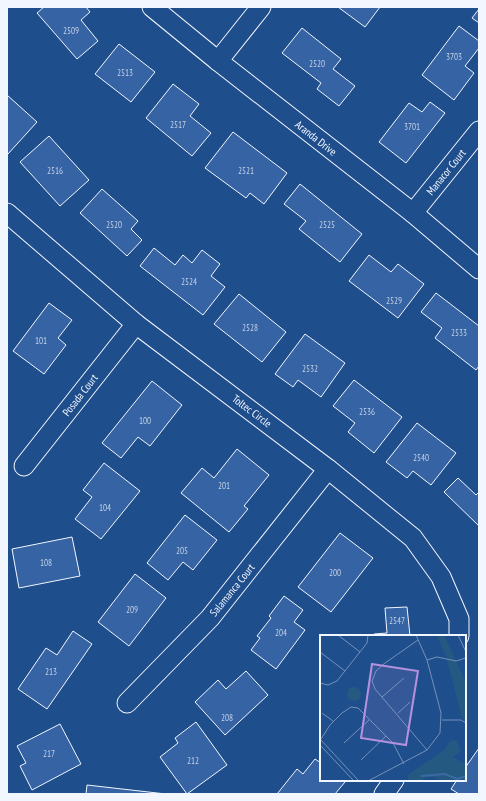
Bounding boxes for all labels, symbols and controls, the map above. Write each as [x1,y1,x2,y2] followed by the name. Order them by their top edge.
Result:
[63,25,79,36] house number: 2509
[446,51,462,62] house number: 3703
[309,58,325,69] house number: 2520
[117,67,133,78] house number: 2513
[292,117,340,159] street label: Aranda Drive
[170,119,186,130] house number: 2517
[404,121,420,132] house number: 3701
[423,146,469,198] street label: Manacor Court
[47,165,63,176] house number: 2516
[238,165,254,176] house number: 2521
[106,219,122,230] house number: 2520
[319,219,335,230] house number: 2525
[181,276,197,287] house number: 2524
[386,295,402,306] house number: 2529
[242,322,258,333] house number: 2528
[451,327,467,338] house number: 2533
[35,335,47,346] house number: 101
[302,363,318,374] house number: 2532
[59,371,101,419] street label: Posada Court
[229,392,275,431] street label: Toltec Circle
[359,406,375,417] house number: 2536
[139,415,151,426] house number: 100
[413,452,429,463] house number: 2540
[218,480,230,491] house number: 201
[99,502,111,513] house number: 104
[176,545,188,556] house number: 205
[40,557,52,568] house number: 108
[207,561,257,619] street label: Salamanca Court
[329,567,341,578] house number: 200
[126,604,138,615] house number: 209
[389,615,405,626] house number: 2547
[275,627,287,638] house number: 204
[320,635,466,781] inset map
[45,666,57,677] house number: 213
[221,712,233,723] house number: 208
[43,748,55,759] house number: 217
[187,755,199,766] house number: 212

